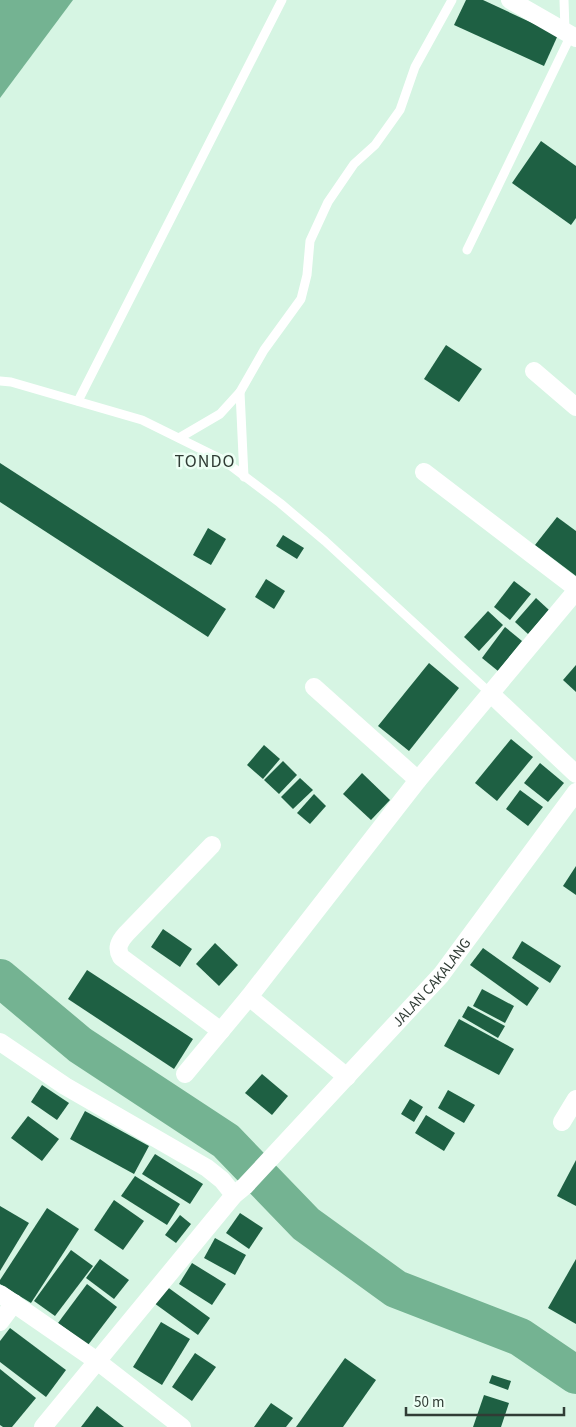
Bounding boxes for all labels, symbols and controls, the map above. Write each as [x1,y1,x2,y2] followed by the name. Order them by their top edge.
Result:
[175,449,235,474] district label: TONDO
[387,933,476,1032] street label: JALAN CAKALANG
[406,1384,564,1416] scale bar
[414,1392,444,1413] text: 50 m

